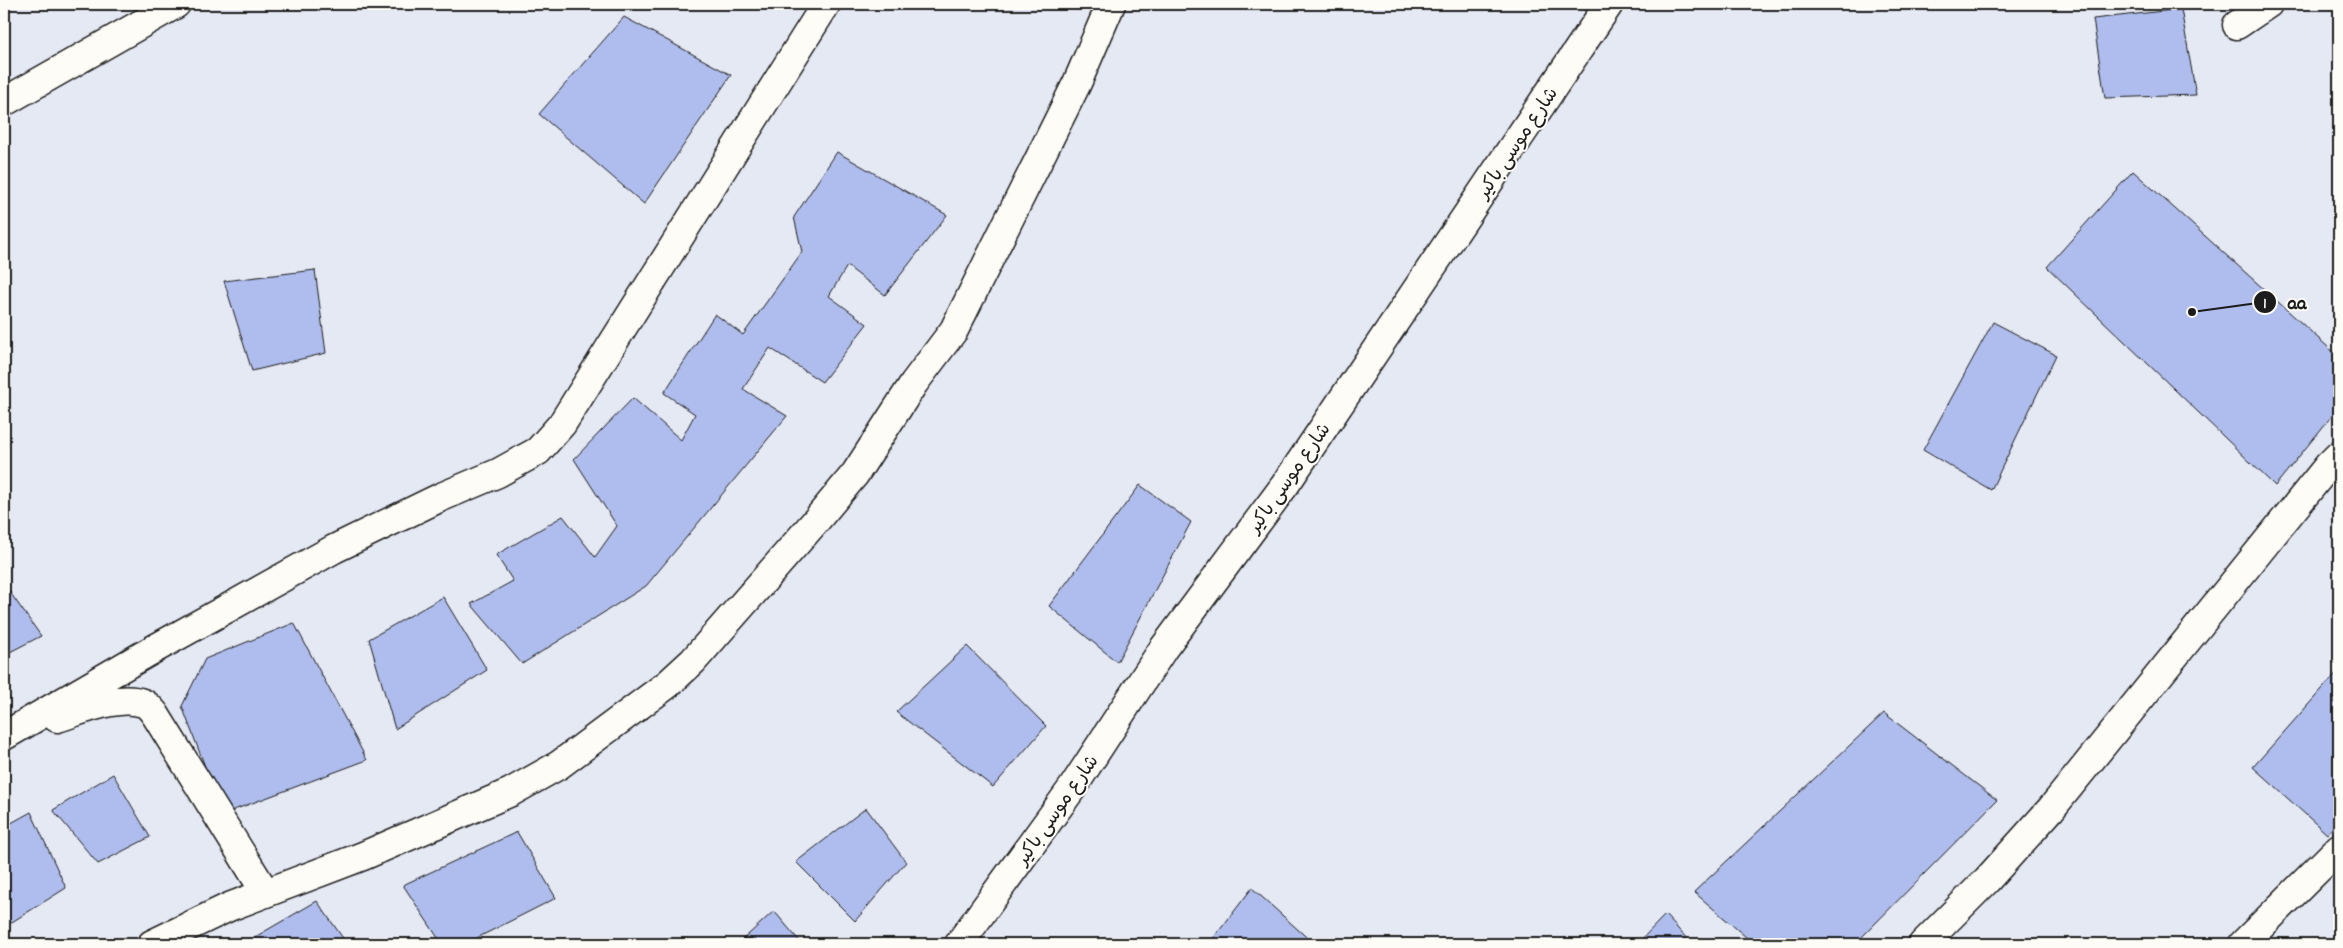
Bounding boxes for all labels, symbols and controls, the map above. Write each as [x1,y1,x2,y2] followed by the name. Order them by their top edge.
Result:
[1470,83,1566,207] street label: شارع موسى باكير
[2253,285,2317,320] callout: aa
[2288,291,2307,319] text: aa
[2263,294,2267,316] text: 1
[1242,418,1339,541] street label: شارع موسى باكير
[1010,750,1107,873] street label: شارع موسى باكير

